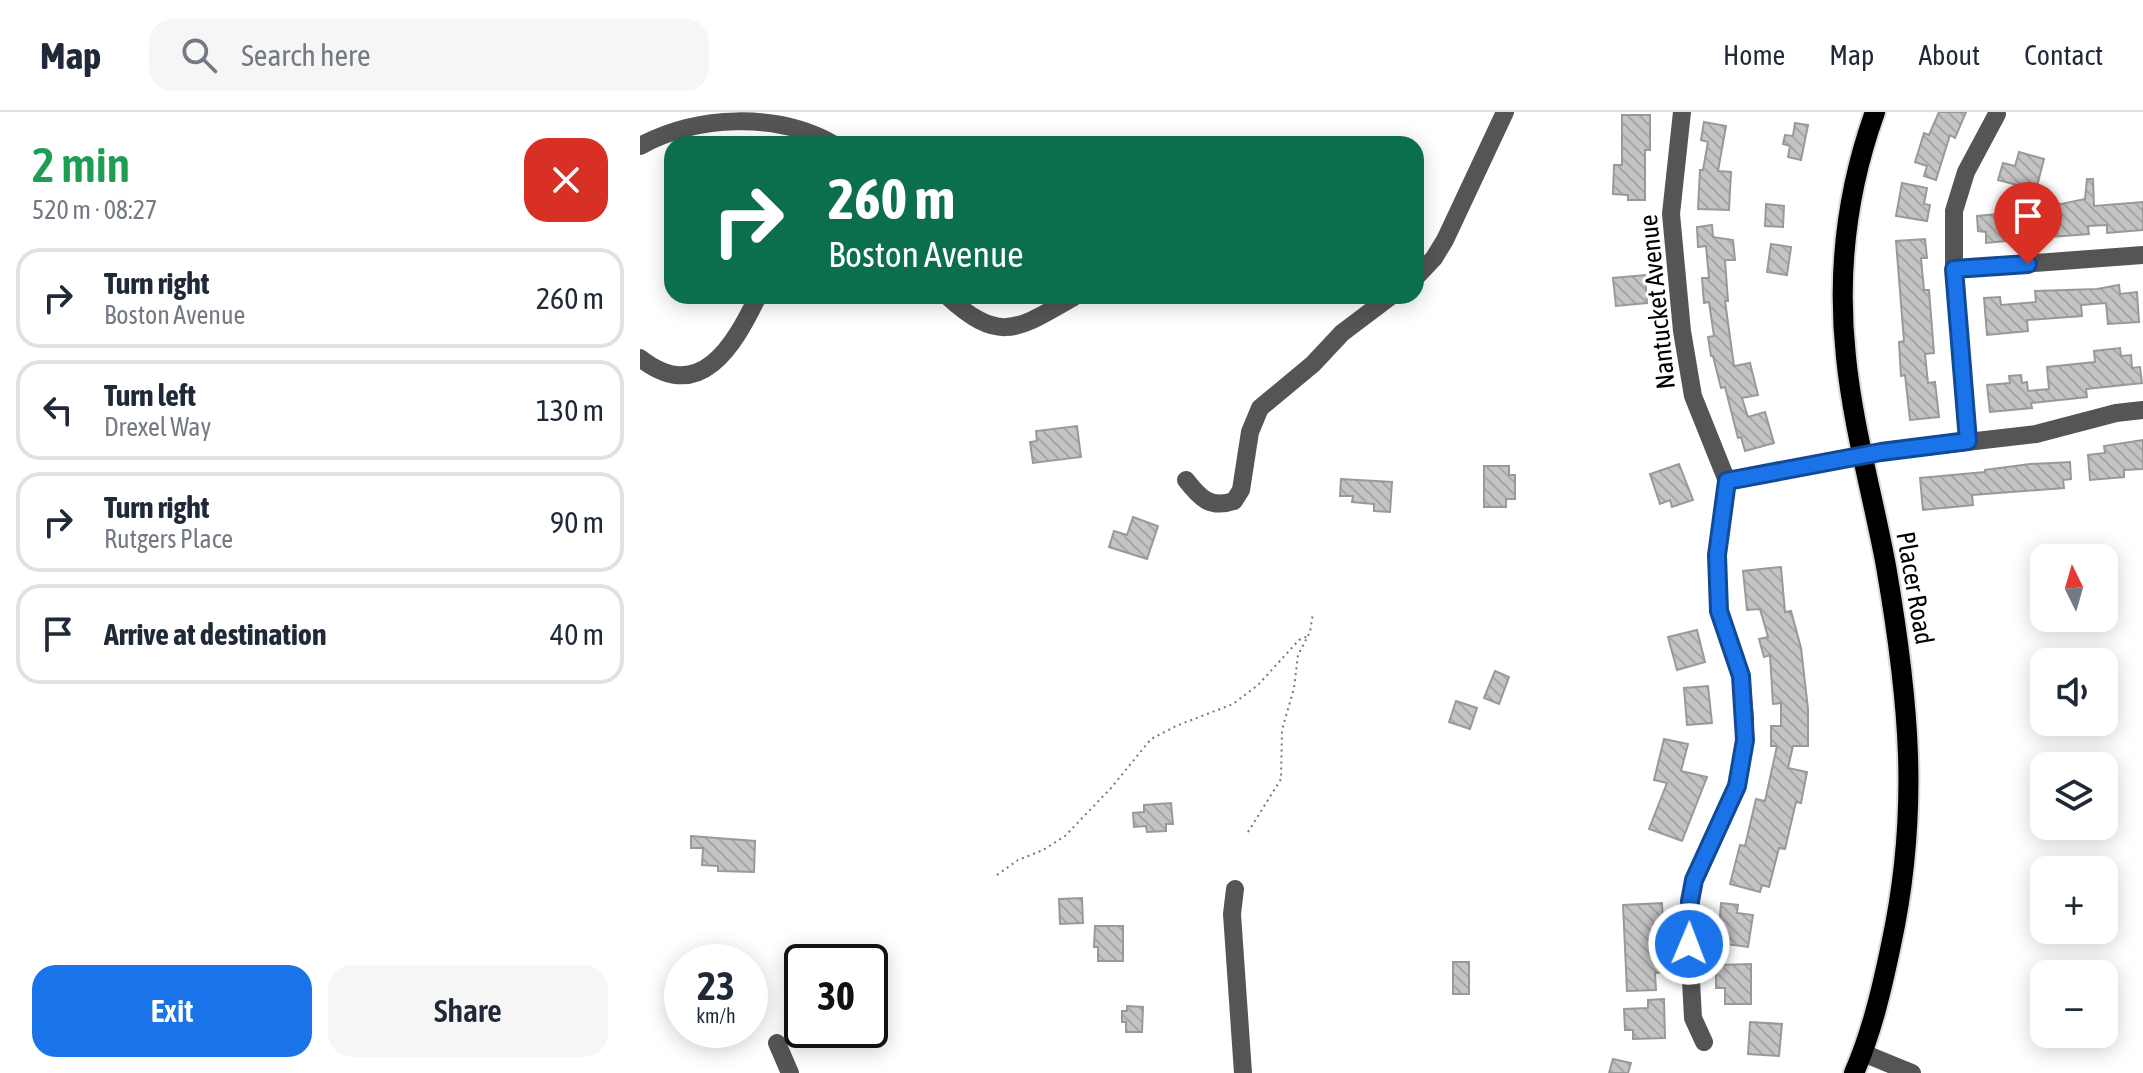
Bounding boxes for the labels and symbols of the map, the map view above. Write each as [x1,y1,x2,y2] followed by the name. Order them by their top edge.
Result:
[1994,182,2062,264] pin
[1633,213,1681,391] street label: Nantucket Avenue
[1890,529,1940,647] street label: Placer Road
[2030,544,2118,632] north arrow
[1647,902,1731,986] position arrow
[784,944,888,1048] speed limit sign: 30

